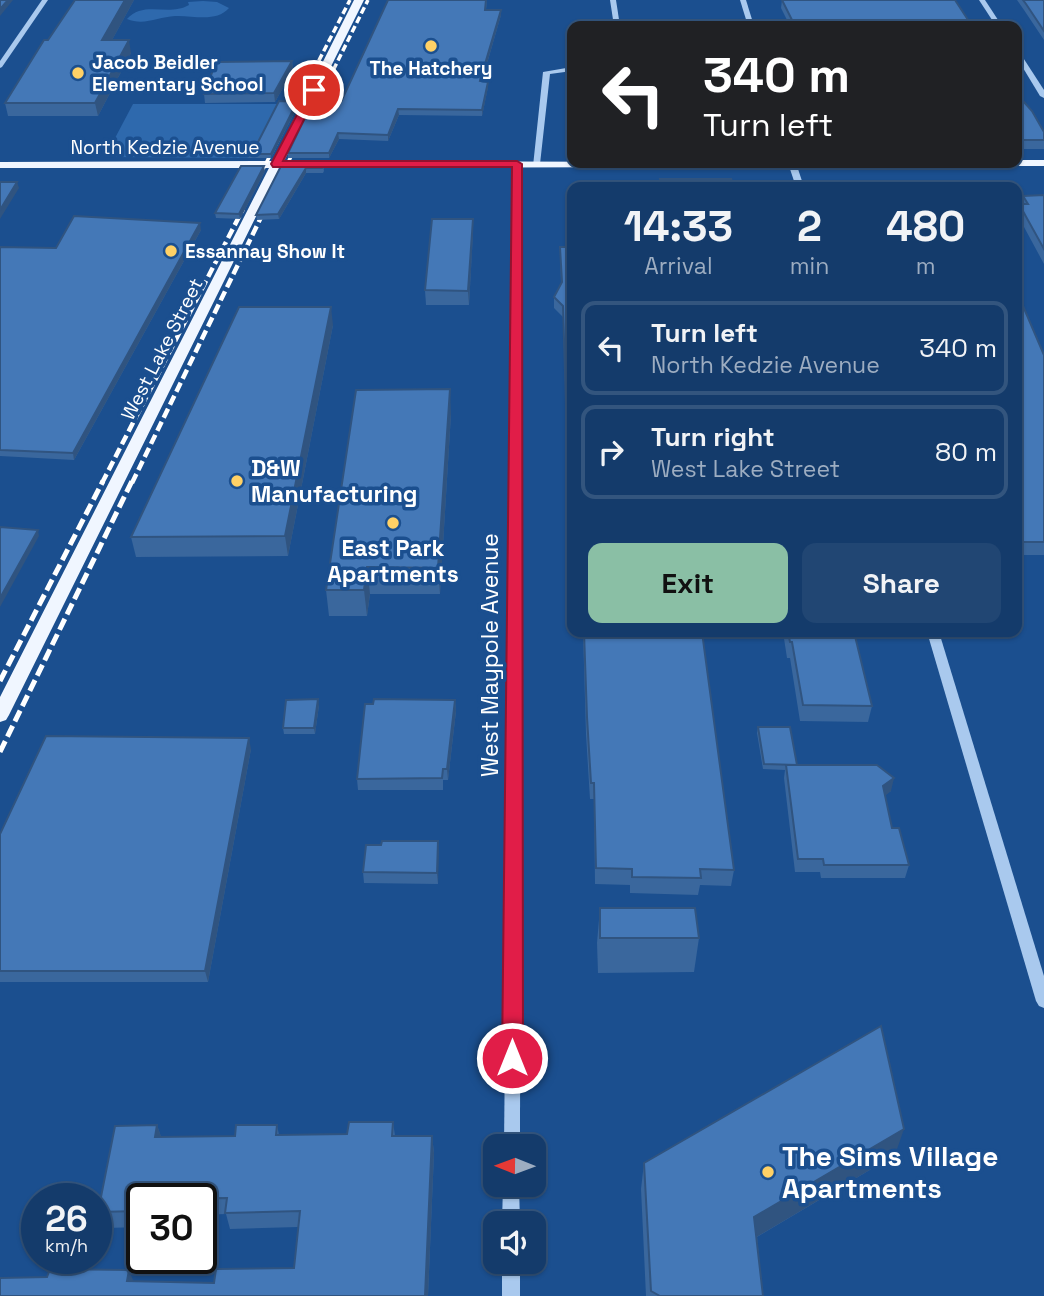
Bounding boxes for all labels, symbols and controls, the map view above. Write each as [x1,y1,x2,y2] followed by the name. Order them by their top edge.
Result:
[423,38,439,54] marker: The Hatchery
[703,44,850,106] text: 340 m
[588,49,679,140] icon: left
[92,50,264,97] place label: Jacob Beidler Elementary School
[370,56,492,81] place label: The Hatchery
[284,60,344,120] pin
[70,65,86,81] marker: Jacob Beidler Elementary School
[295,71,333,109] icon: arrive
[703,105,833,145] text: Turn left
[70,135,260,160] street label: North Kedzie Avenue
[624,200,733,253] text: 14:33
[797,200,822,253] text: 2
[886,200,965,253] text: 480
[185,239,345,264] place label: Essannay Show It
[163,243,179,259] marker: Essannay Show It
[644,251,713,281] text: Arrival
[790,251,829,281] text: min
[916,251,936,281] text: m
[115,274,209,424] street label: West Lake Street
[651,316,758,350] text: Turn left
[592,329,630,367] icon: left
[919,331,997,365] text: 340 m
[651,350,880,380] text: North Kedzie Avenue
[651,420,775,454] text: Turn right
[592,433,630,471] icon: right
[935,435,997,469] text: 80 m
[251,453,417,509] place label: D&W Manufacturing
[651,454,840,484] text: West Lake Street
[229,473,245,489] marker: D&W Manufacturing
[385,515,401,531] marker: East Park Apartments
[327,533,459,589] place label: East Park Apartments
[475,533,505,777] street label: West Maypole Avenue
[588,543,788,623] button: Exit
[802,543,1001,623] button: Share
[475,1021,549,1095] position arrow
[483,1134,546,1197] north arrow
[483,1134,546,1274] map controls
[782,1138,998,1206] place label: The Sims Village Apartments
[760,1164,776,1180] marker: The Sims Village Apartments
[126,1183,217,1274] speed limit sign: 30
[45,1197,88,1241] text: 26
[483,1211,546,1274] button: sound
[45,1234,88,1257] text: km/h

